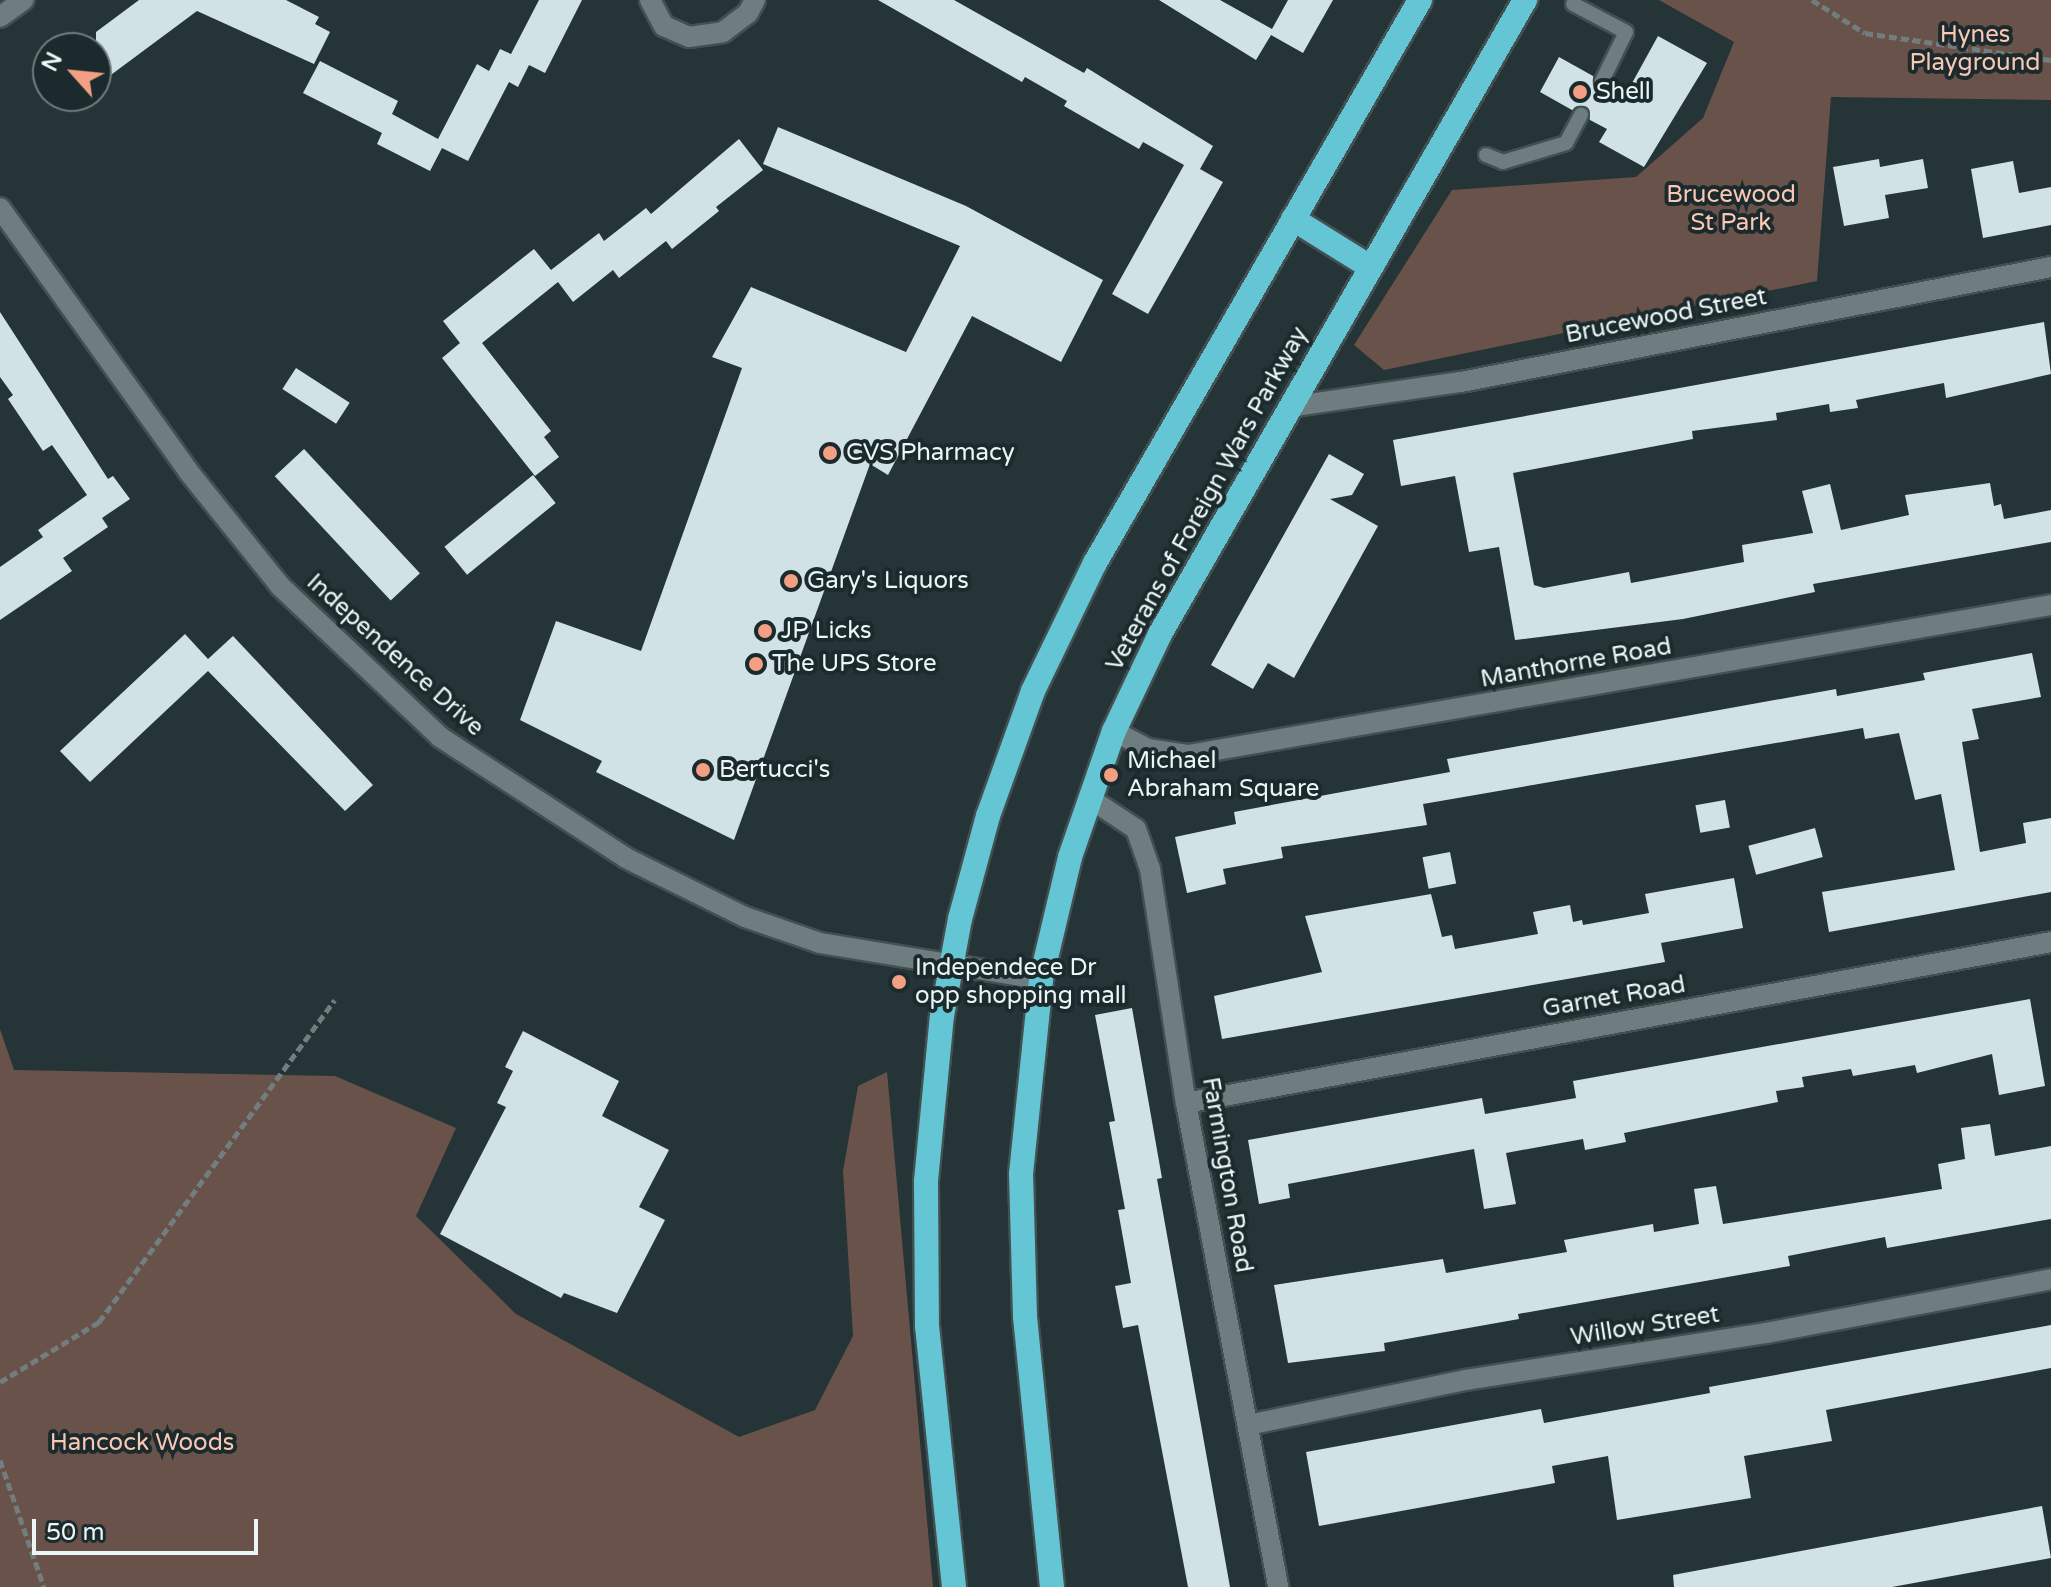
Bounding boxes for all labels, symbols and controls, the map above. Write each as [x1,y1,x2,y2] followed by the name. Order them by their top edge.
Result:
[1910,21,2040,77] park label: Hynes Playground
[32,32,112,112] north arrow
[37,48,68,76] text: N
[1596,78,1651,106] place label: Shell
[1571,83,1589,101] marker: Shell
[1666,181,1796,237] park label: Brucewood St Park
[1563,282,1769,350] street label: Brucewood Street
[1100,322,1314,676] street label: Veterans of Foreign Wars Parkway
[846,439,1015,467] place label: CVS Pharmacy
[821,444,839,462] marker: CVS Pharmacy
[807,567,969,595] place label: Gary's Liquors
[301,568,489,742] street label: Independence Drive
[782,572,800,590] marker: Gary's Liquors
[781,617,872,645] place label: JP Licks
[756,622,774,640] marker: JP Licks
[1478,632,1674,694] street label: Manthorne Road
[772,650,937,678] place label: The UPS Store
[747,655,765,673] marker: The UPS Store
[1127,747,1319,803] place label: Michael Abraham Square
[719,756,830,784] place label: Bertucci's
[694,761,712,779] marker: Bertucci's
[1102,766,1120,784] marker: Michael Abraham Square
[915,954,1127,1010] place label: Independece Dr opp shopping mall
[1540,970,1688,1024] street label: Garnet Road
[890,973,908,991] marker: Independece Dr opp shopping mall
[1196,1075,1258,1275] street label: Farmington Road
[1569,1300,1721,1352] street label: Willow Street
[50,1429,234,1457] park label: Hancock Woods
[36,1503,262,1553] scale bar
[46,1518,104,1547] text: 50 m

